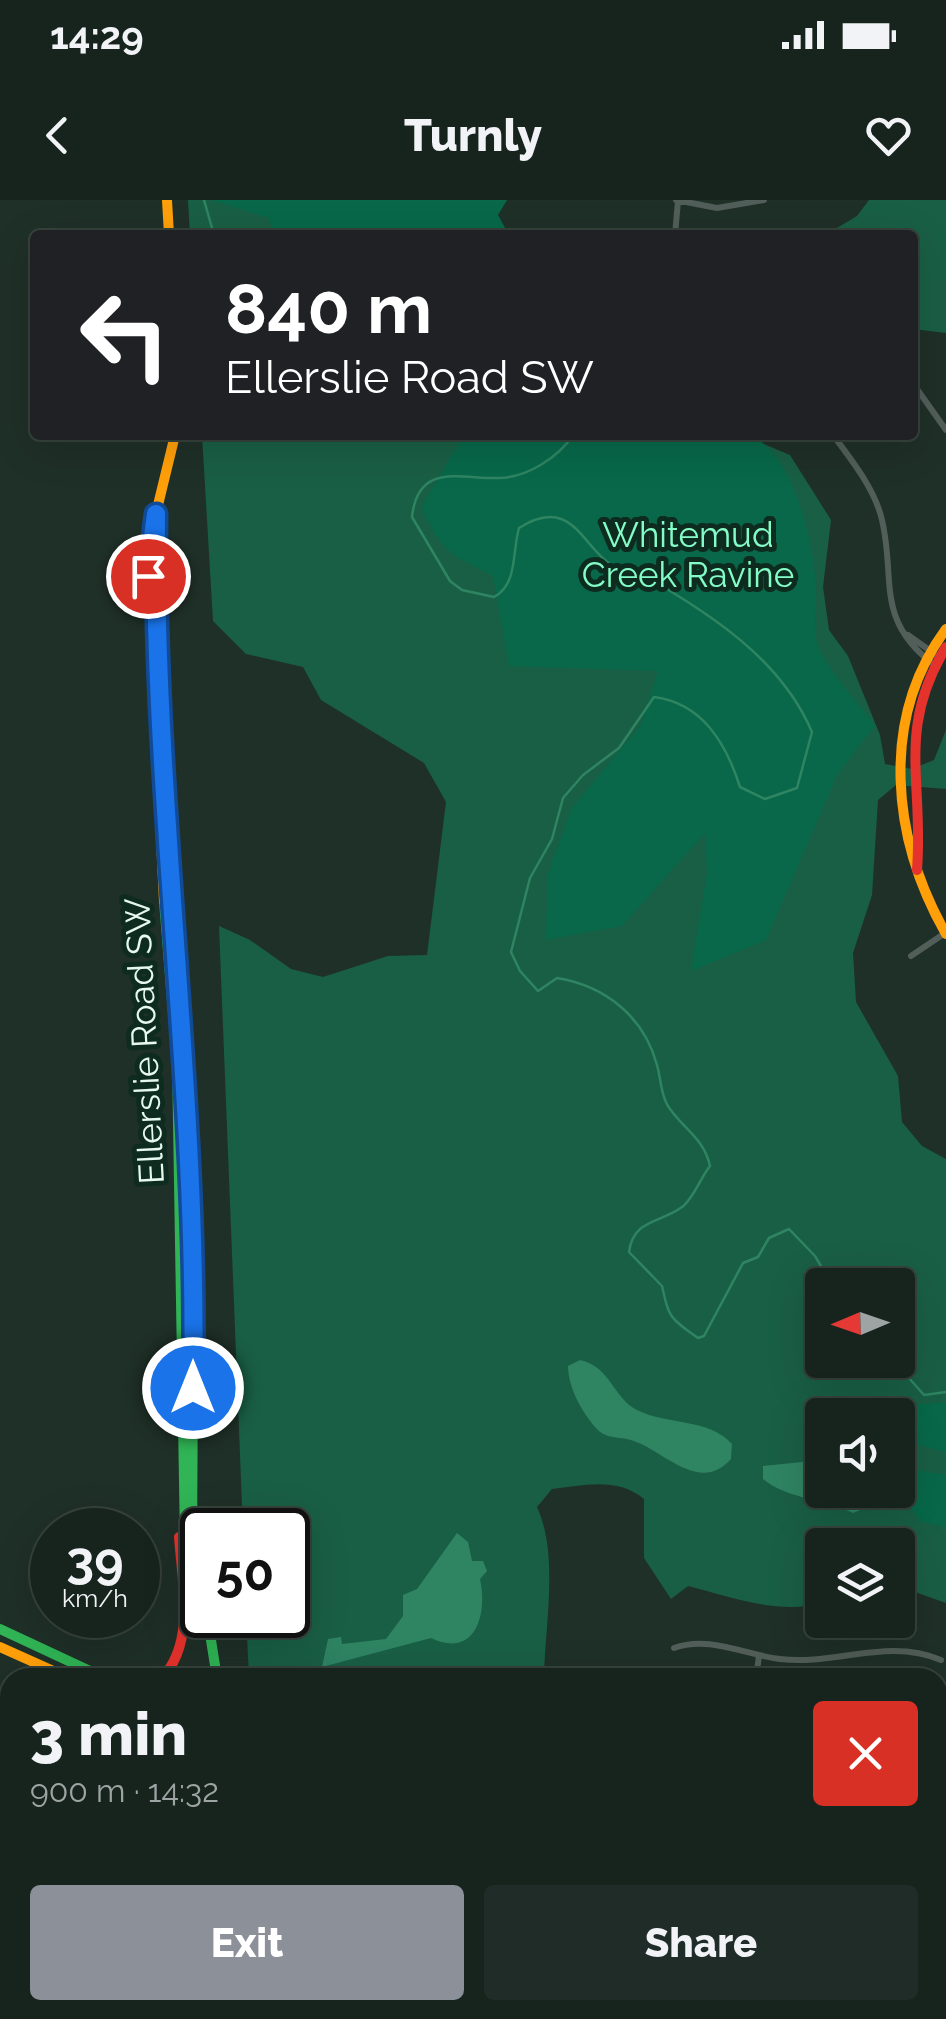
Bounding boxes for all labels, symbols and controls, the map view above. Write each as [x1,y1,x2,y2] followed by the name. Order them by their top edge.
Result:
[50,13,144,58] text: 14:29
[30,108,85,163] icon: back
[861,108,916,163] icon: heart
[404,109,542,162] text: Turnly
[225,267,432,349] text: 840 m
[60,270,190,400] icon: left
[225,351,594,404] text: Ellerslie Road SW
[582,514,794,595] park label: Whitemud Creek Ravine
[106,534,191,619] pin
[121,549,176,604] icon: arrive
[116,896,172,1185] street label: Ellerslie Road SW
[805,1268,915,1378] north arrow
[805,1268,915,1638] map controls
[141,1336,245,1440] position arrow
[805,1398,915,1508] button: sound
[180,1508,310,1638] speed limit sign: 50
[805,1528,915,1638] button: layers
[66,1531,124,1590] text: 39
[62,1583,128,1613] text: km/h
[30,1699,187,1769] text: 3 min
[813,1701,918,1806] button: close
[30,1772,219,1809] text: 900 m · 14:32
[30,1885,464,2000] button: Exit
[484,1885,918,2000] button: Share

